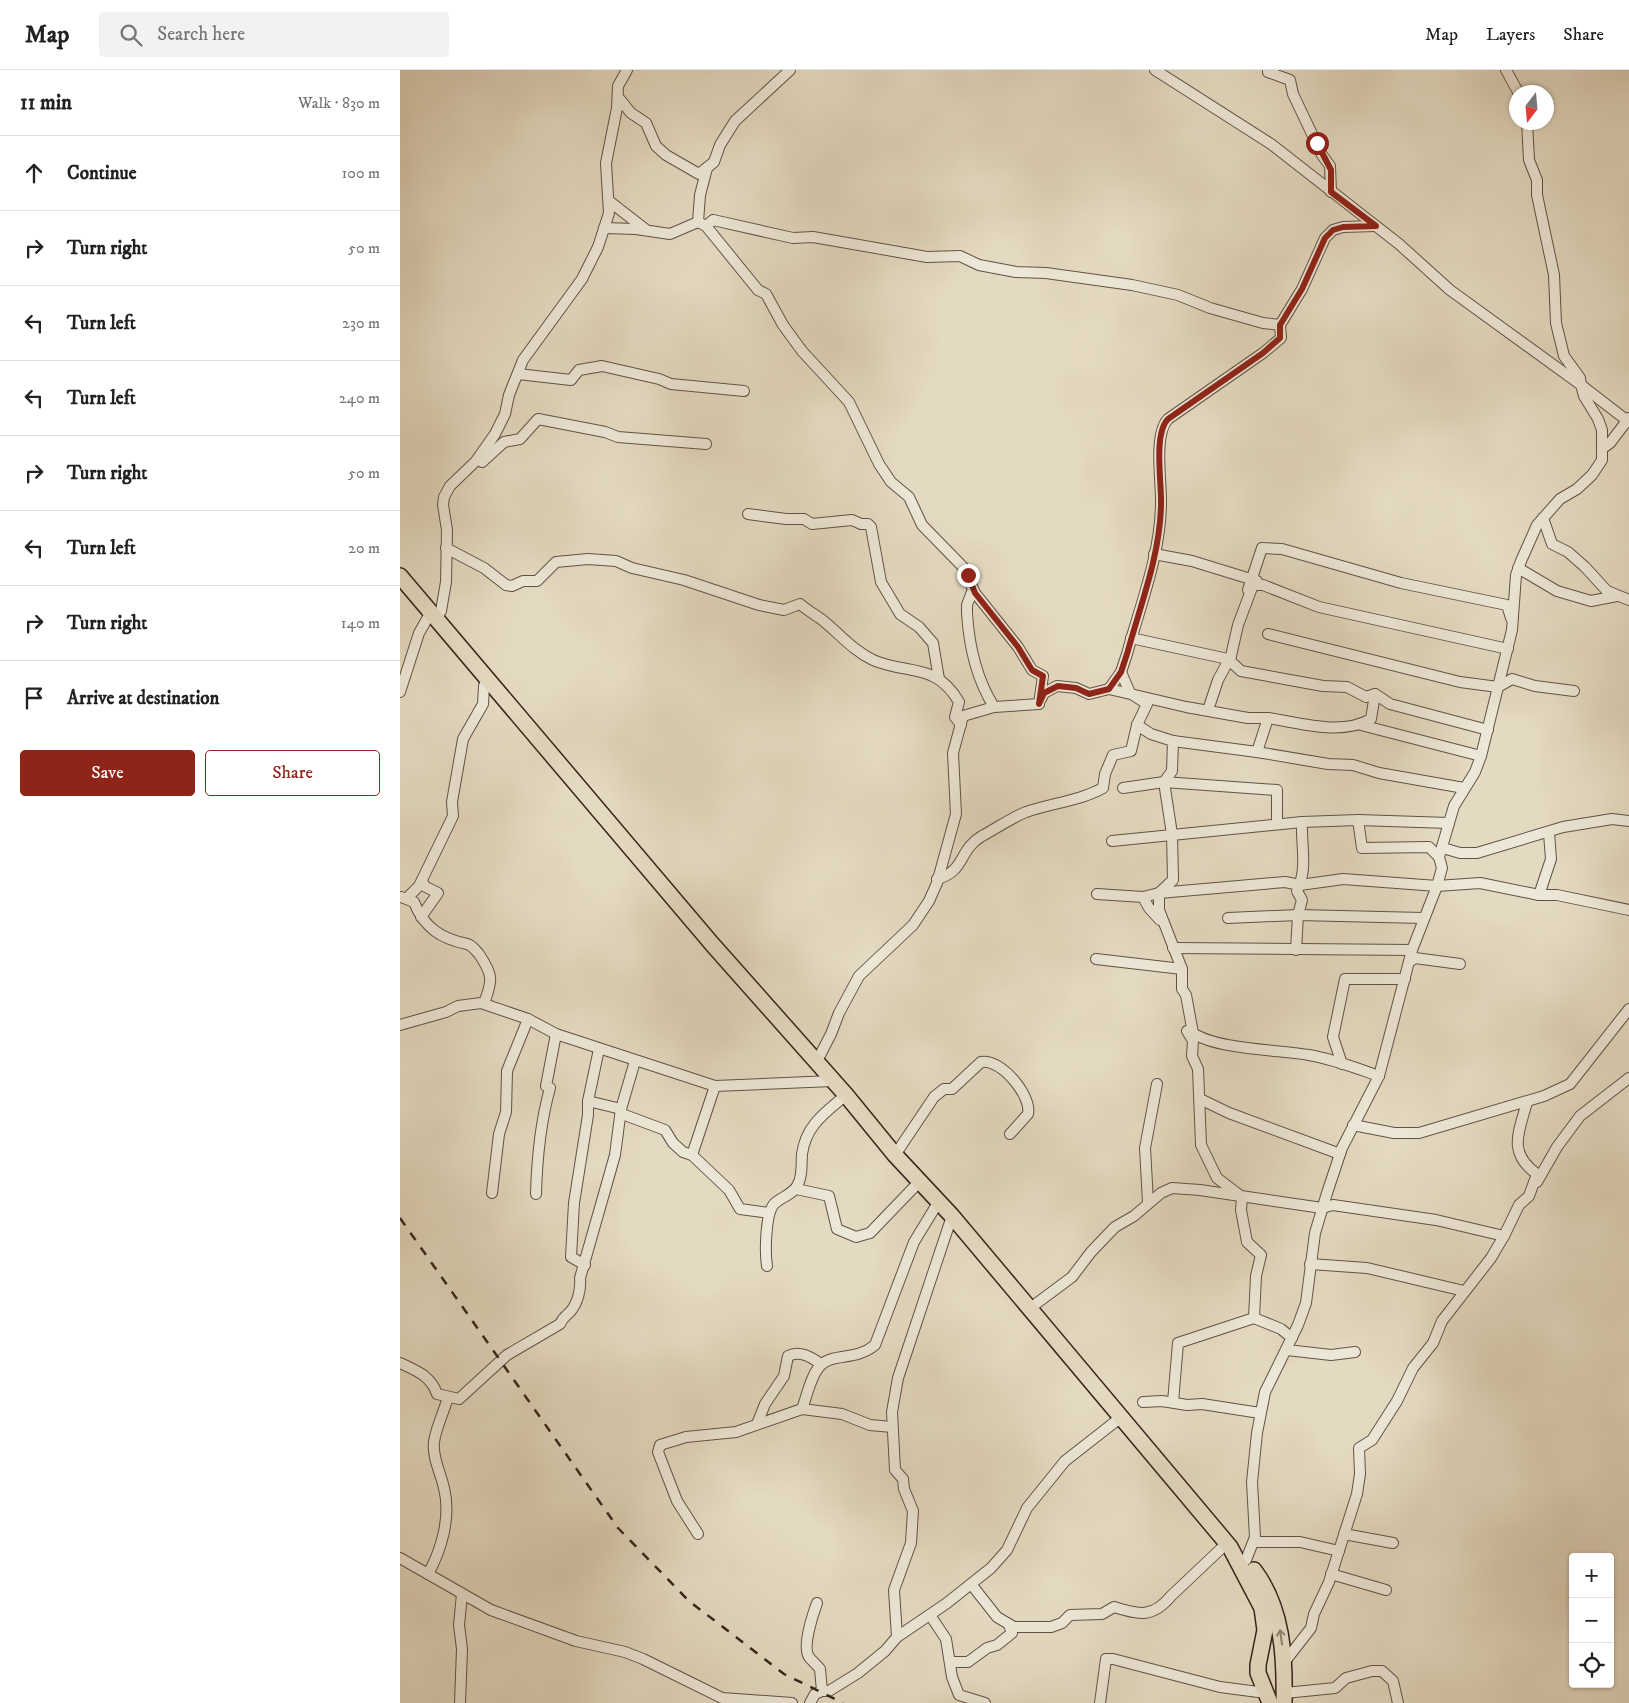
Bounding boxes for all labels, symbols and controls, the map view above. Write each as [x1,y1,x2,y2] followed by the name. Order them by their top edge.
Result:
[99,12,449,57] search box
[25,20,69,50] text: Map
[117,21,145,49] icon: search
[157,23,245,46] text: Search here
[1425,24,1458,46] text: Map
[1486,24,1535,46] text: Layers
[1563,24,1604,46] text: Share
[1509,85,1554,130] north arrow
[20,90,72,116] text: 11 min
[298,93,380,113] text: Walk · 830 m
[1306,132,1329,155] route start
[20,159,48,187] icon: ahead
[67,162,137,185] text: Continue
[342,163,380,183] text: 100 m
[20,234,48,262] icon: right
[67,237,147,260] text: Turn right
[348,238,380,258] text: 50 m
[20,309,48,337] icon: left
[67,312,136,335] text: Turn left
[342,313,380,333] text: 230 m
[20,384,48,412] icon: left
[67,387,136,410] text: Turn left
[339,388,380,408] text: 240 m
[20,459,48,487] icon: right
[67,462,147,485] text: Turn right
[348,463,380,483] text: 50 m
[20,534,48,562] icon: left
[67,537,136,560] text: Turn left
[348,538,380,558] text: 20 m
[957,564,980,587] route end
[20,609,48,637] icon: right
[67,612,147,635] text: Turn right
[341,613,380,633] text: 140 m
[20,684,48,712] icon: arrive
[67,687,219,710] text: Arrive at destination
[20,750,195,796] button: Save
[205,750,380,796] button: Share
[1569,1553,1614,1688] map controls
[1569,1553,1614,1598] button: +
[1569,1598,1614,1643] button: −
[1276,1629,1286,1645] one-way arrow
[1569,1643,1614,1688] button: locate

